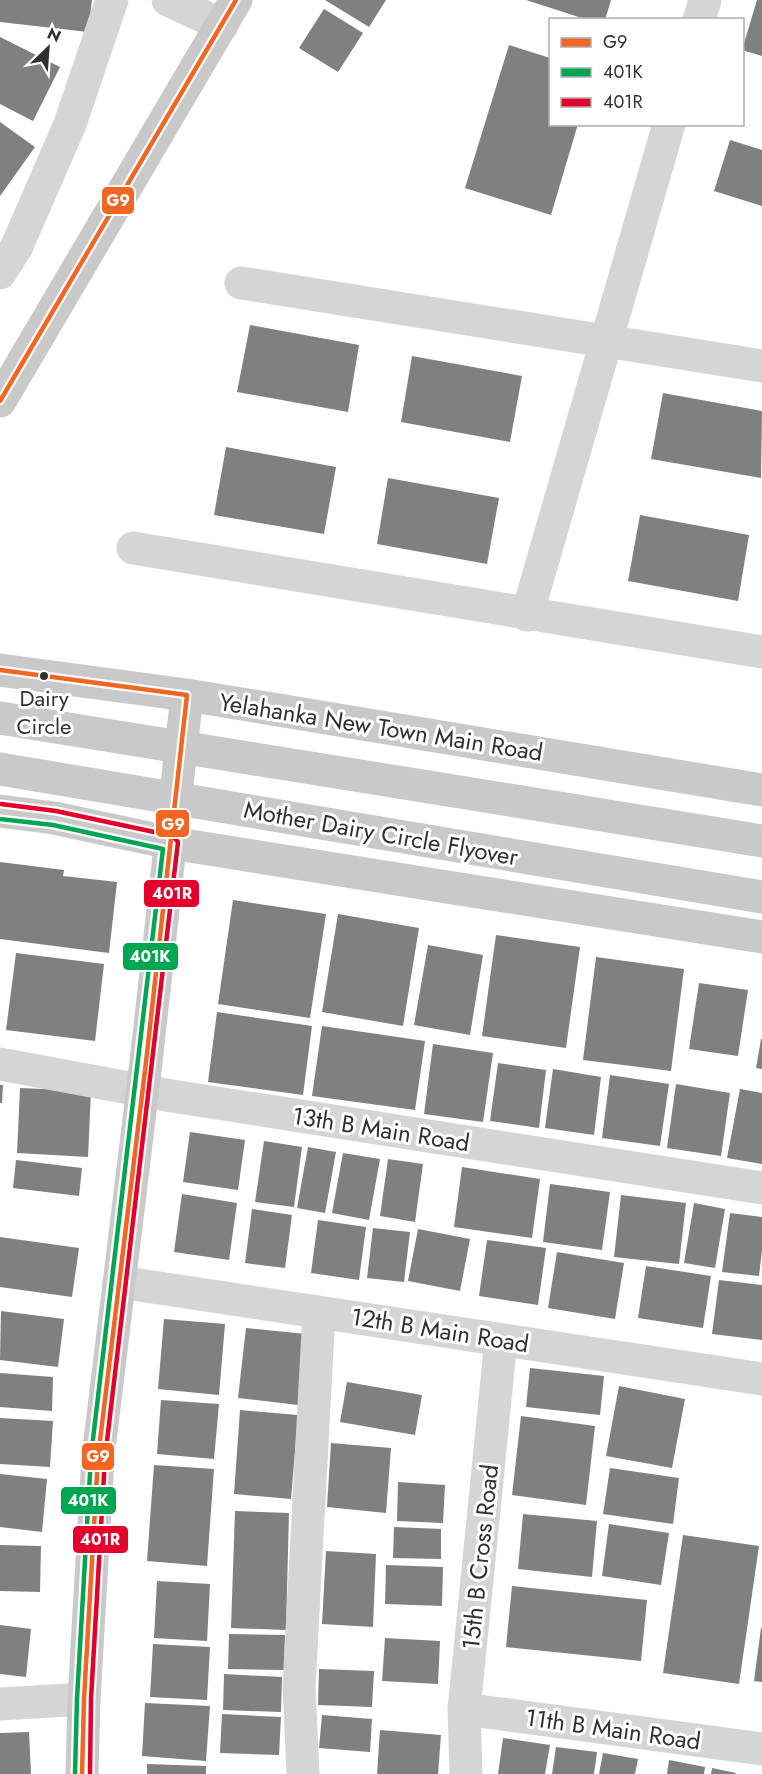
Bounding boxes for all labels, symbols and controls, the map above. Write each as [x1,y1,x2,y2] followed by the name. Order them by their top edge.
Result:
[18,18,78,78] north arrow
[549,18,744,126] legend
[44,22,65,48] text: N
[603,29,627,55] text: G9
[603,59,643,85] text: 401K
[603,89,642,115] text: 401R
[101,186,135,215] line badge: G9
[106,189,130,212] text: G9
[38,670,50,682] marker: Dairy Circle
[17,682,71,742] place label: Dairy Circle
[217,684,545,770] street label: Yelahanka New Town Main Road
[241,792,522,874] street label: Mother Dairy Circle Flyover
[155,809,190,838] line badge: G9
[161,813,185,836] text: G9
[143,879,200,908] line badge: 401R
[152,882,193,905] text: 401R
[122,942,179,971] line badge: 401K
[129,945,171,968] text: 401K
[290,1098,472,1160] street label: 13th B Main Road
[349,1299,531,1361] street label: 12th B Main Road
[81,1442,115,1471] line badge: G9
[86,1445,110,1468] text: G9
[453,1463,507,1651] street label: 15th B Cross Road
[60,1486,117,1515] line badge: 401K
[67,1489,109,1512] text: 401K
[72,1525,129,1554] line badge: 401R
[80,1528,121,1551] text: 401R
[523,1699,703,1759] street label: 11th B Main Road

